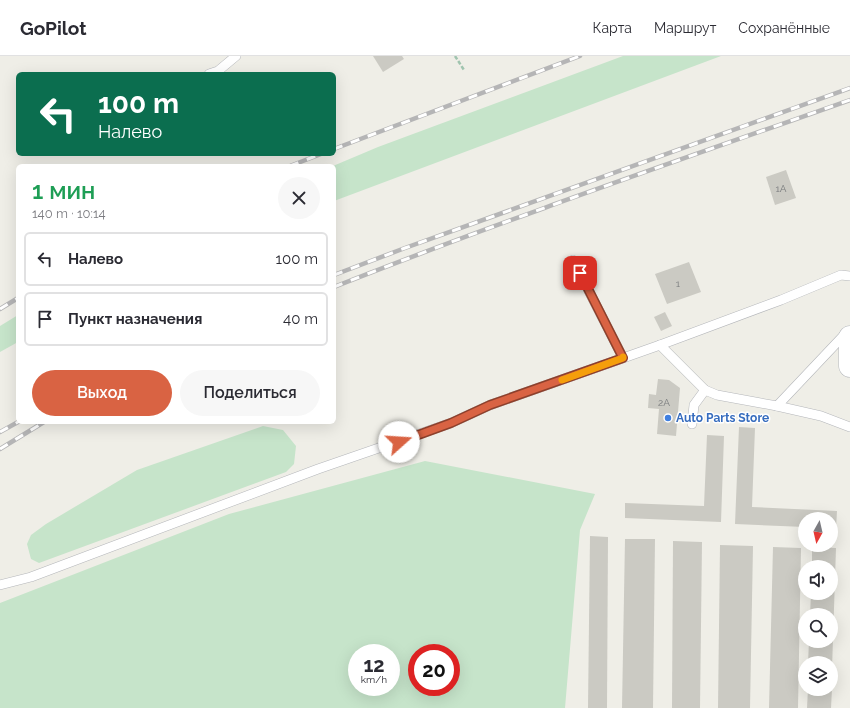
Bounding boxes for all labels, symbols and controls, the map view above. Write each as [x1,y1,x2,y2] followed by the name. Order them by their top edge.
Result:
[20,17,86,39] text: GoPilot
[593,20,632,36] text: Карта
[654,20,716,36] text: Маршрут
[738,20,830,36] text: Сохранённые
[98,87,179,120] text: 100 m
[32,88,84,140] icon: left
[98,121,162,142] text: Налево
[32,176,95,205] text: 1 мин
[278,177,320,219] button: close
[775,183,787,194] house number: 1А
[32,206,106,221] text: 140 m · 10:14
[34,248,56,270] icon: left
[68,250,123,268] text: Налево
[276,250,318,268] text: 100 m
[563,256,597,290] pin
[569,262,591,284] icon: arrive
[676,278,681,289] house number: 1
[34,308,56,330] icon: arrive
[68,310,202,328] text: Пункт назначения
[283,310,318,328] text: 40 m
[32,370,172,416] button: Выход
[180,370,320,416] button: Поделиться
[658,397,670,408] house number: 2А
[676,411,769,425] place label: Auto Parts Store
[663,413,673,423] marker: Auto Parts Store
[378,421,420,463] position arrow
[798,512,838,552] north arrow
[798,512,838,696] map controls
[798,560,838,600] button: sound
[798,608,838,648] button: search
[408,644,460,696] speed limit sign: 20
[363,653,385,677] text: 12
[798,656,838,696] button: layers
[361,674,387,685] text: km/h

